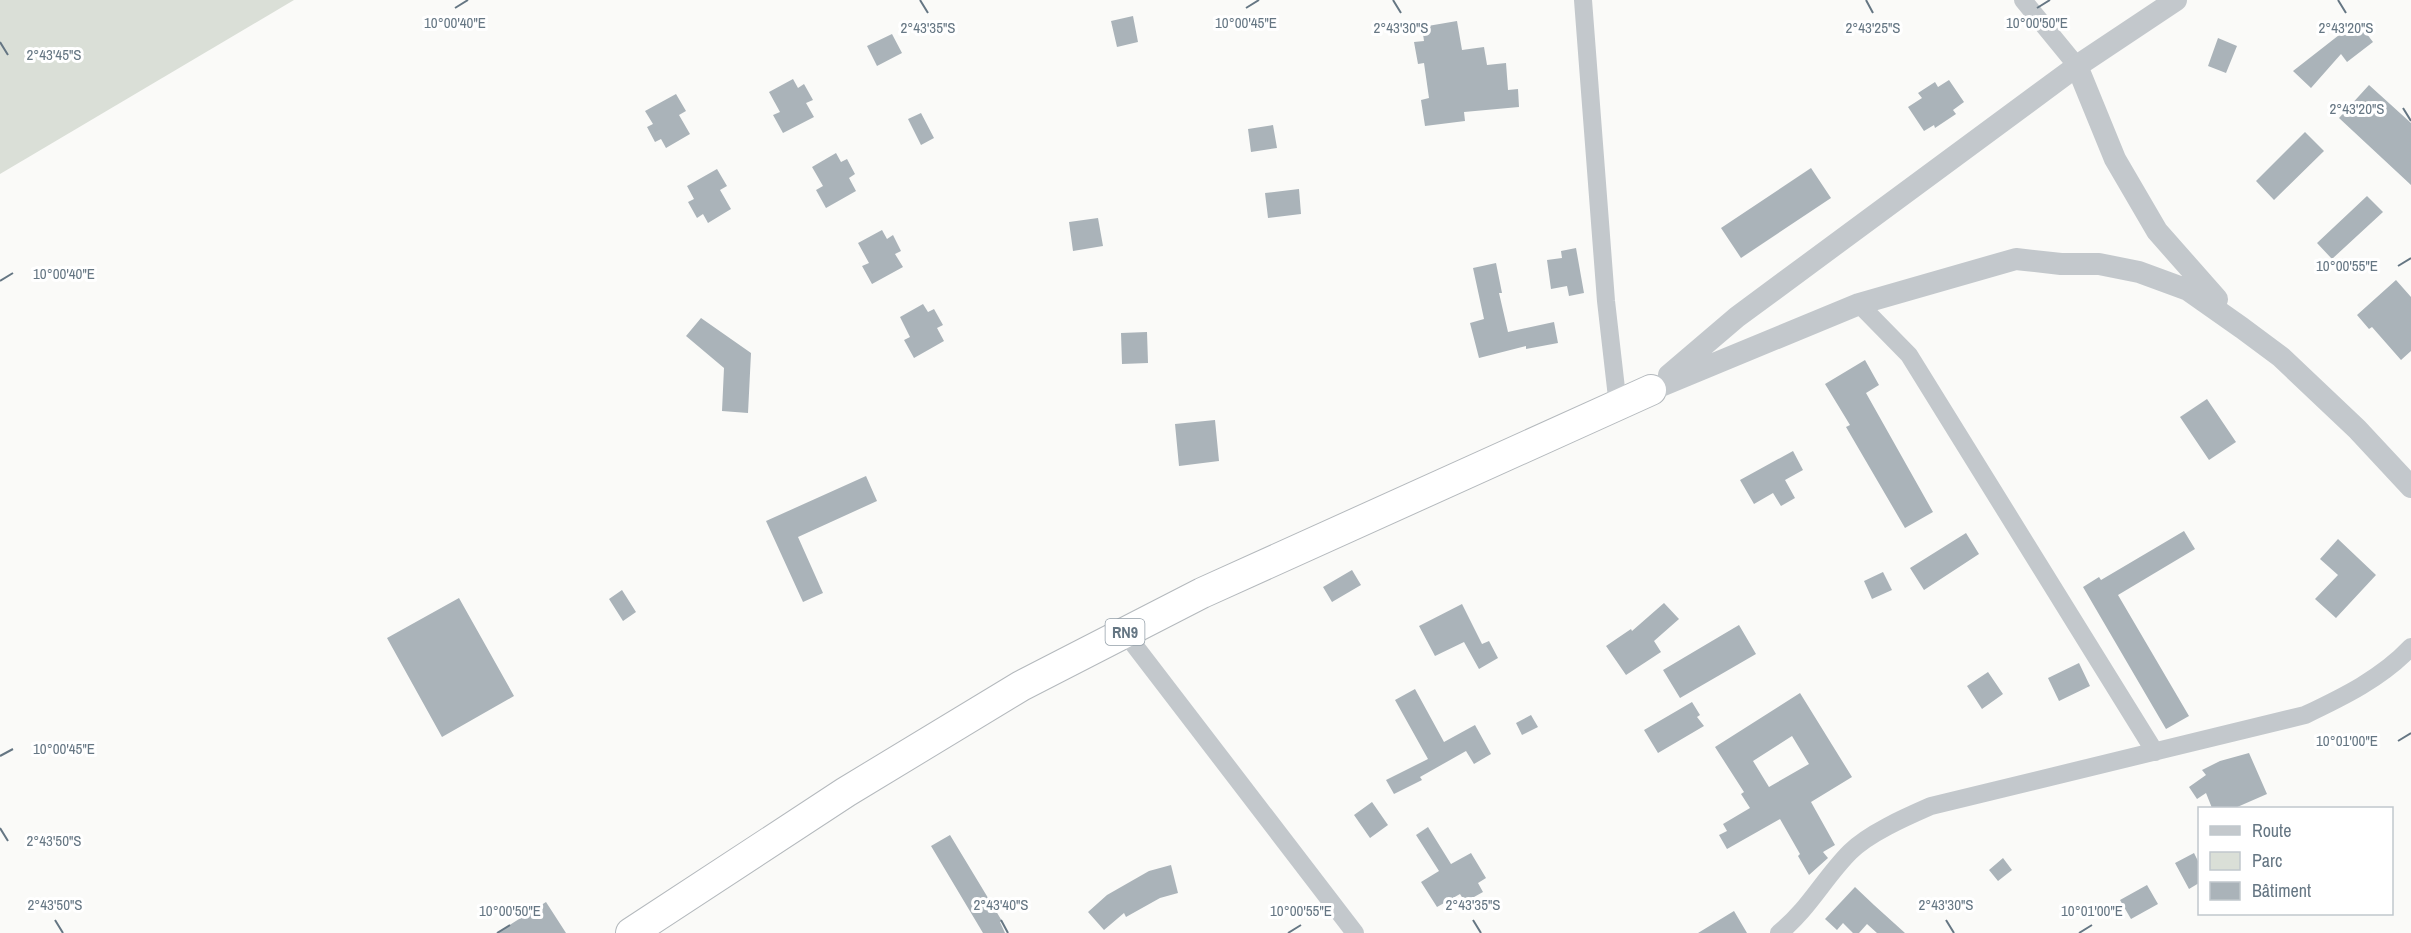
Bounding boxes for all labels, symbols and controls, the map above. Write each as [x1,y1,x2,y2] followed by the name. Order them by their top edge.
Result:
[424,12,486,33] text: 10°00'40"E
[1215,12,1277,33] text: 10°00'45"E
[2006,12,2068,33] text: 10°00'50"E
[900,17,956,38] text: 2°43'35"S
[1373,17,1429,38] text: 2°43'30"S
[1845,17,1901,38] text: 2°43'25"S
[2318,17,2374,38] text: 2°43'20"S
[26,44,82,65] text: 2°43'45"S
[2329,98,2385,119] text: 2°43'20"S
[2316,255,2378,276] text: 10°00'55"E
[33,263,95,284] text: 10°00'40"E
[1106,619,1144,645] road number: RN9
[2316,730,2378,751] text: 10°01'00"E
[33,738,95,759] text: 10°00'45"E
[2198,807,2393,915] legend
[2252,818,2291,843] text: Route
[26,830,82,851] text: 2°43'50"S
[2252,848,2282,873] text: Parc
[2252,878,2311,903] text: Bâtiment
[27,894,83,915] text: 2°43'50"S
[973,894,1029,915] text: 2°43'40"S
[1445,894,1501,915] text: 2°43'35"S
[1918,894,1974,915] text: 2°43'30"S
[479,900,541,921] text: 10°00'50"E
[1270,900,1332,921] text: 10°00'55"E
[2061,900,2123,921] text: 10°01'00"E

